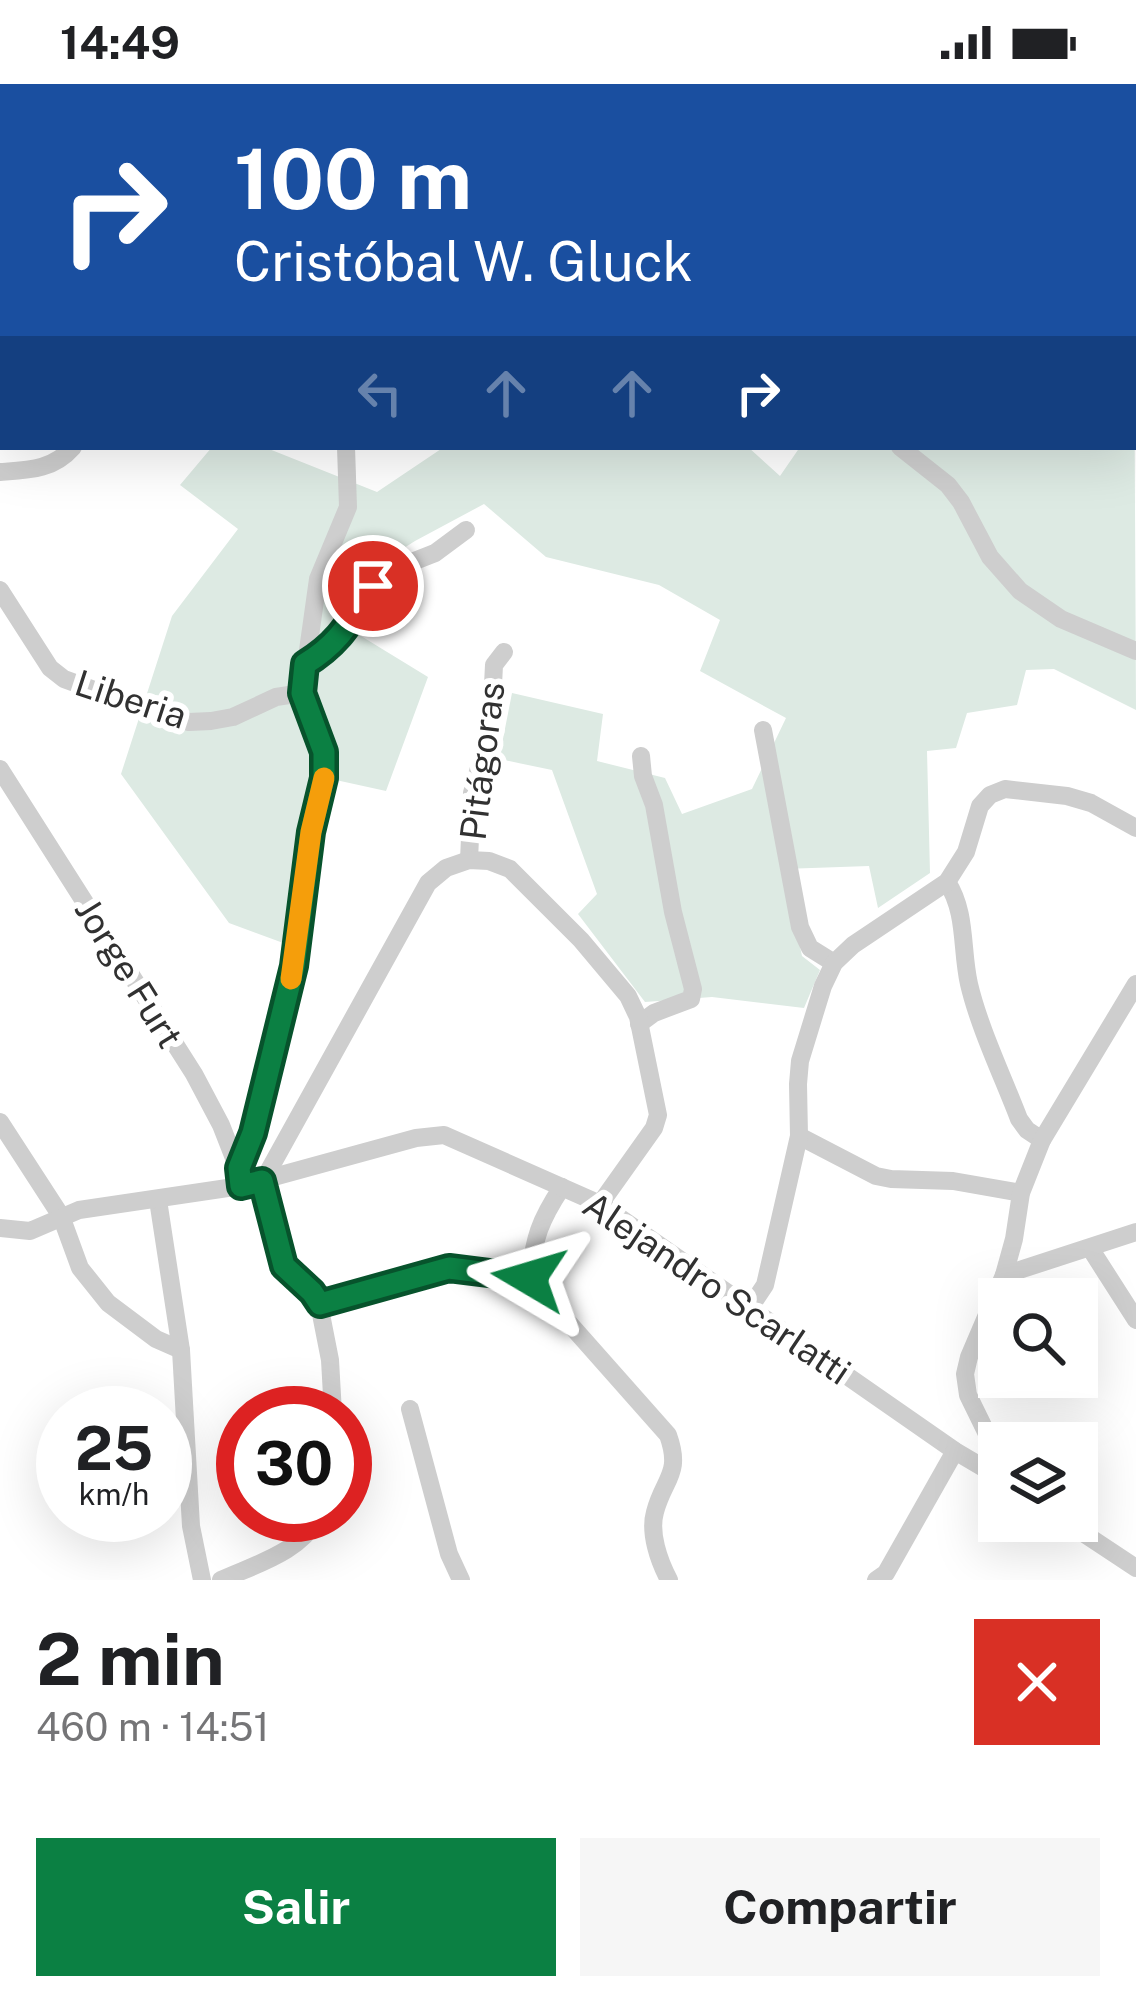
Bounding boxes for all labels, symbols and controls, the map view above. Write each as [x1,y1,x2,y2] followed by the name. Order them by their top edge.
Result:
[60,16,180,69] text: 14:49
[234,129,472,228] text: 100 m
[36,132,192,288] icon: right
[234,230,693,293] text: Cristóbal W. Gluck
[347,360,413,426] icon: left
[473,360,539,426] icon: ahead
[599,360,665,426] icon: ahead
[725,360,791,426] icon: right
[322,535,424,637] pin
[340,553,406,619] icon: arrive
[70,661,192,737] street label: Liberia
[451,679,513,843] street label: Pitágoras
[67,891,191,1055] street label: Jorge Furt
[576,1183,858,1393] street label: Alejandro Scarlatti
[466,1215,592,1341] position arrow
[978,1278,1098,1542] map controls
[978,1278,1098,1398] button: search
[216,1386,372,1542] speed limit sign: 30
[75,1413,153,1484] text: 25
[978,1422,1098,1542] button: layers
[79,1476,149,1512] text: km/h
[36,1617,225,1701] text: 2 min
[974,1619,1100,1745] button: close
[36,1704,269,1750] text: 460 m · 14:51
[36,1838,556,1976] button: Salir
[580,1838,1100,1976] button: Compartir

